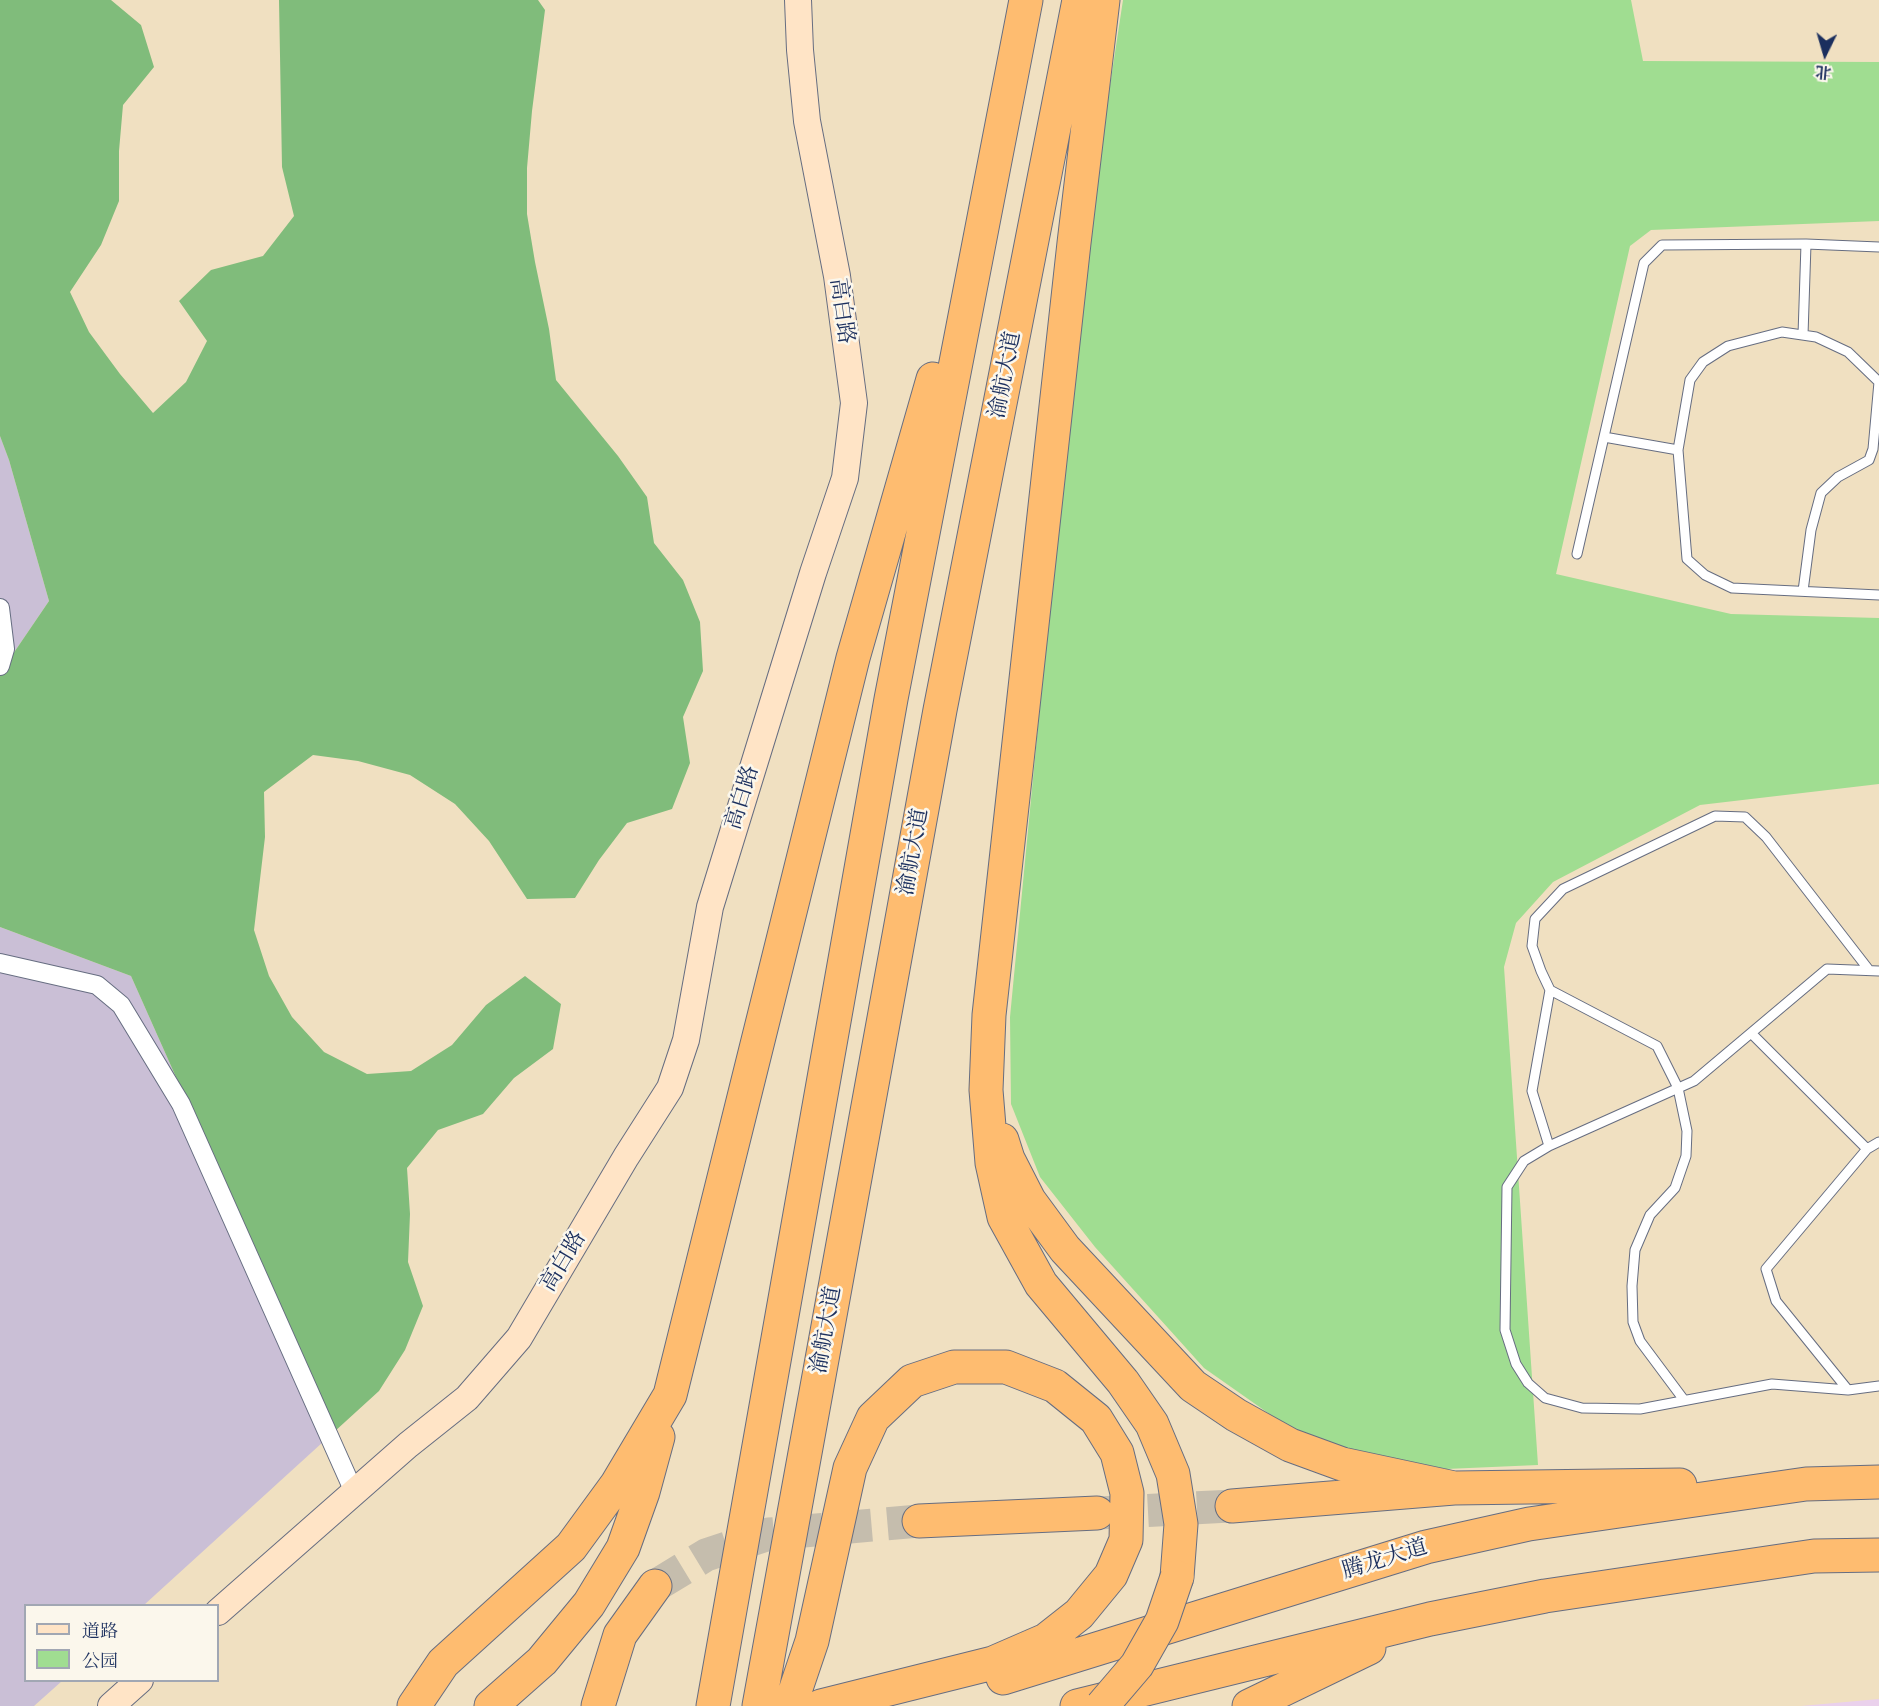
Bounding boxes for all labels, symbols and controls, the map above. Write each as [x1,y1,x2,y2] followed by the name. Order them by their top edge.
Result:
[1795,24,1855,84] north arrow
[1815,61,1832,83] text: 北
[823,276,859,346] street label: 高白路
[985,329,1027,421] street label: 渝航大道
[721,763,765,833] street label: 高白路
[893,806,935,898] street label: 渝航大道
[536,1227,592,1297] street label: 高白路
[806,1284,848,1376] street label: 渝航大道
[1339,1535,1431,1585] street label: 腾龙大道
[24,1604,219,1682] legend
[82,1620,118,1643] text: 道路
[82,1650,118,1673] text: 公园

